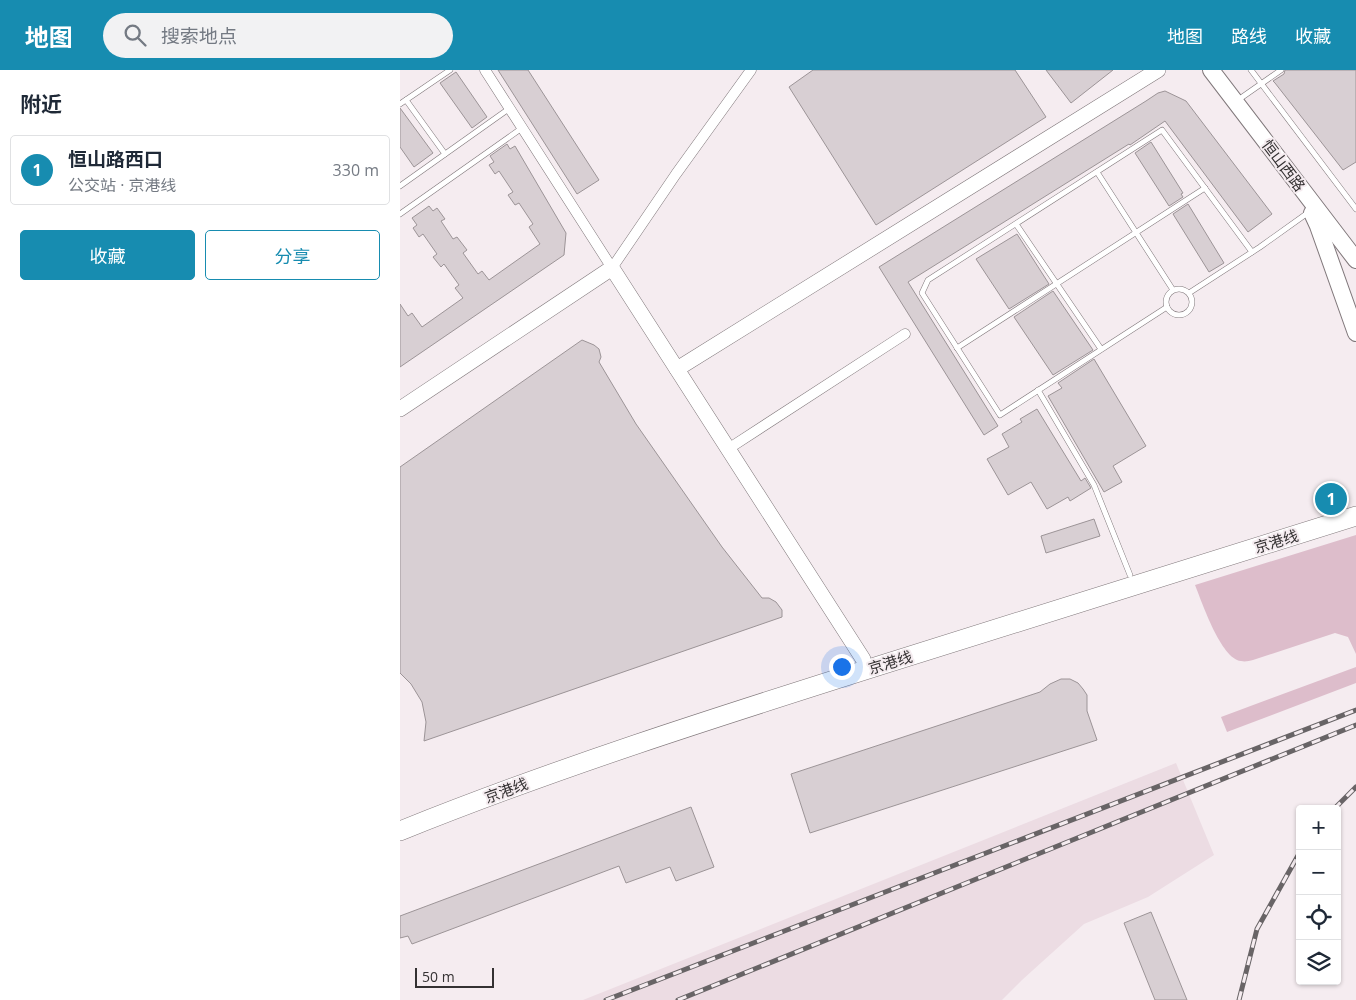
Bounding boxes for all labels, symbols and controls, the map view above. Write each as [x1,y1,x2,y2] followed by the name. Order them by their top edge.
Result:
[103,13,453,58] search box
[25,20,73,53] text: 地图
[121,21,149,49] icon: search
[161,23,237,49] text: 搜索地点
[1167,24,1203,48] text: 地图
[1231,24,1267,48] text: 路线
[1295,24,1331,48] text: 收藏
[20,90,62,118] text: 附近
[1258,135,1310,195] street label: 恒山西路
[68,146,163,172] text: 恒山路西口
[32,159,42,181] text: 1
[333,159,379,181] text: 330 m
[68,174,177,196] text: 公交站 · 京港线
[20,230,195,280] button: 收藏
[205,230,380,280] button: 分享
[1315,480,1347,518] pin: 1
[1252,525,1300,557] street label: 京港线
[866,646,914,678] street label: 京港线
[829,654,855,680] your location
[481,773,531,807] street label: 京港线
[1296,805,1341,985] map controls
[1296,805,1341,850] button: +
[1296,850,1341,895] button: −
[1296,895,1341,940] button: locate
[1296,940,1341,985] button: layers
[415,965,494,988] scale bar
[422,967,455,986] text: 50 m

